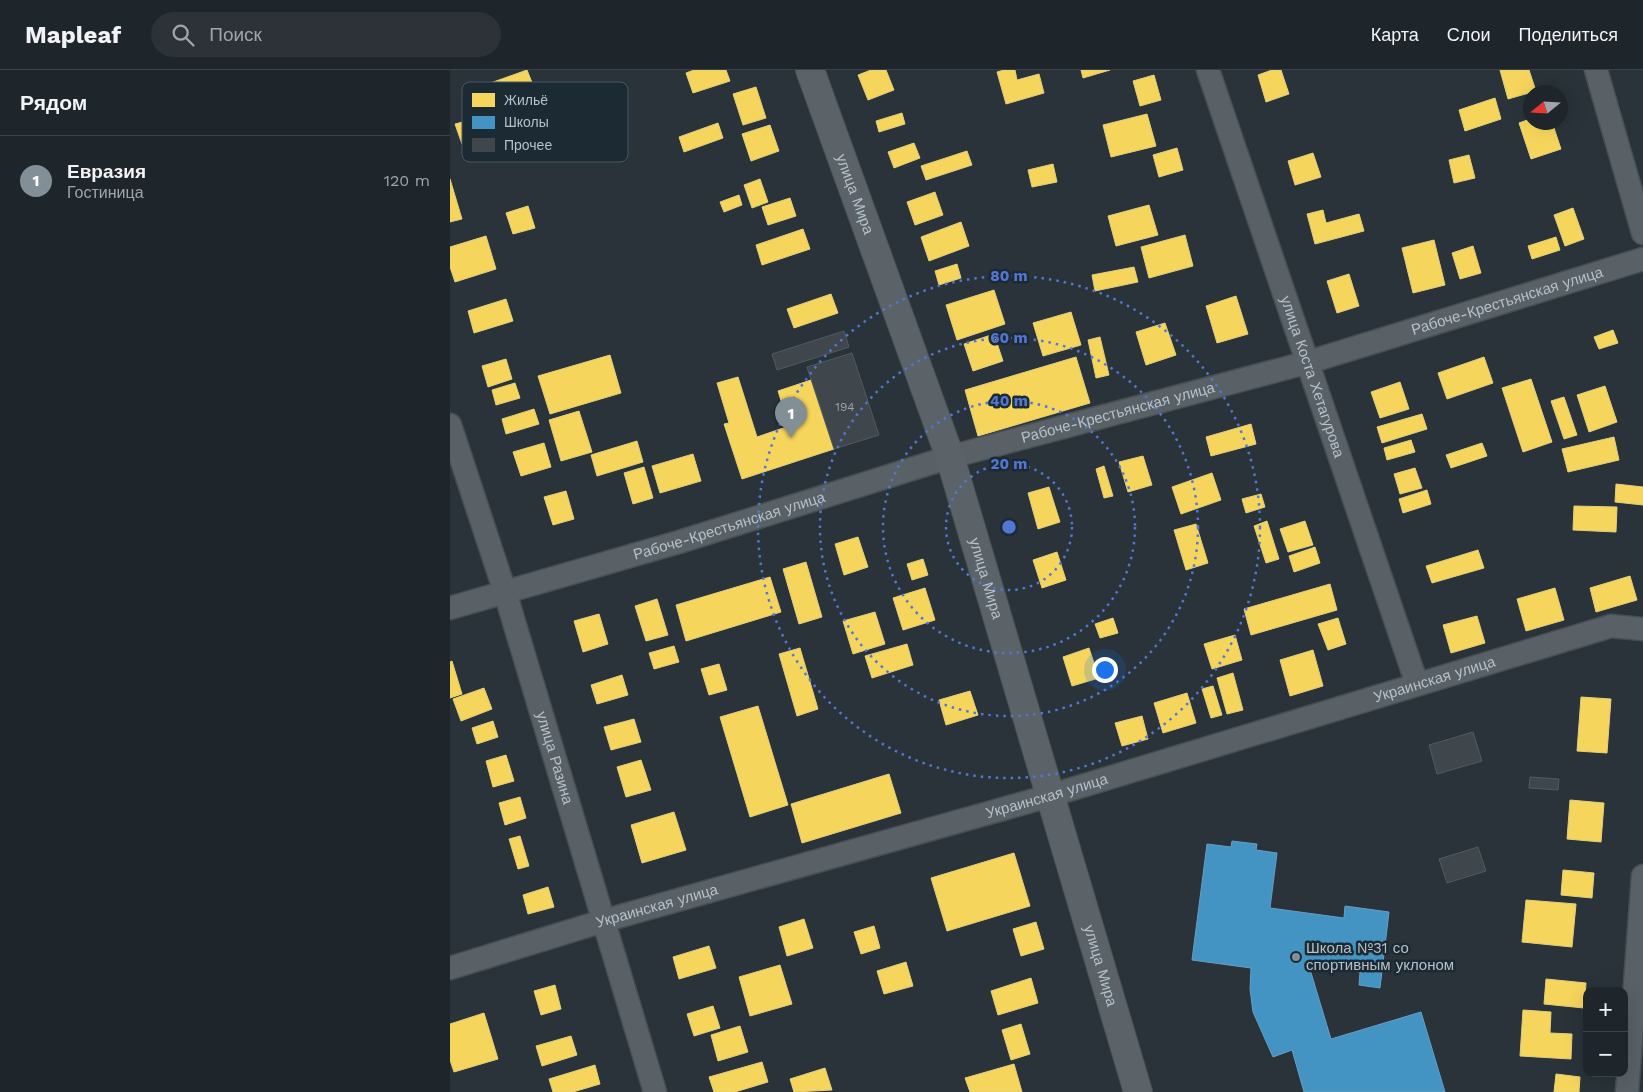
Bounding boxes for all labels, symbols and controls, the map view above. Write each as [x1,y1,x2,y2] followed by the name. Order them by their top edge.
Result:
[151,12,501,57] search box
[25,21,121,49] text: Mapleaf
[169,21,197,49] icon: search
[209,23,262,46] text: Поиск
[1371,24,1419,45] text: Карта
[1447,24,1491,45] text: Слои
[1519,24,1618,45] text: Поделиться
[462,82,628,162] legend
[1523,85,1568,130] north arrow
[20,90,87,115] text: Рядом
[504,92,548,108] text: Жильё
[504,114,549,130] text: Школы
[504,137,552,153] text: Прочее
[832,152,878,237] street label: улица Мира
[67,160,146,183] text: Евразия
[33,171,39,190] text: 1
[384,171,430,190] text: 120 m
[67,183,144,202] text: Гостиница
[1409,263,1606,339] street label: Рабоче-Крестьянская улица
[990,267,1028,285] text: 80 m
[1277,293,1348,461] street label: улица Коста Хетагурова
[990,329,1028,347] text: 60 m
[1019,378,1217,447] street label: Рабоче-Крестьянская улица
[990,392,1028,410] text: 40 m
[775,397,807,438] pin: 1
[835,400,855,414] house number: 194
[990,455,1028,473] text: 20 m
[631,488,828,564] street label: Рабоче-Крестьянская улица
[1000,518,1018,536] centre of rings
[965,535,1007,622] street label: улица Мира
[1372,652,1498,706] street label: Украинская улица
[1092,657,1118,683] your location
[532,709,577,807] street label: улица Разина
[984,770,1110,822] street label: Украинская улица
[594,880,721,932] street label: Украинская улица
[1080,923,1121,1009] street label: улица Мира
[1306,939,1454,974] place label: Школа №31 со спортивным уклоном
[1290,951,1302,963] marker: Школа №31 со спортивным уклоном
[1583,987,1628,1077] map controls
[1583,987,1628,1032] button: +
[1583,1032,1628,1077] button: −

